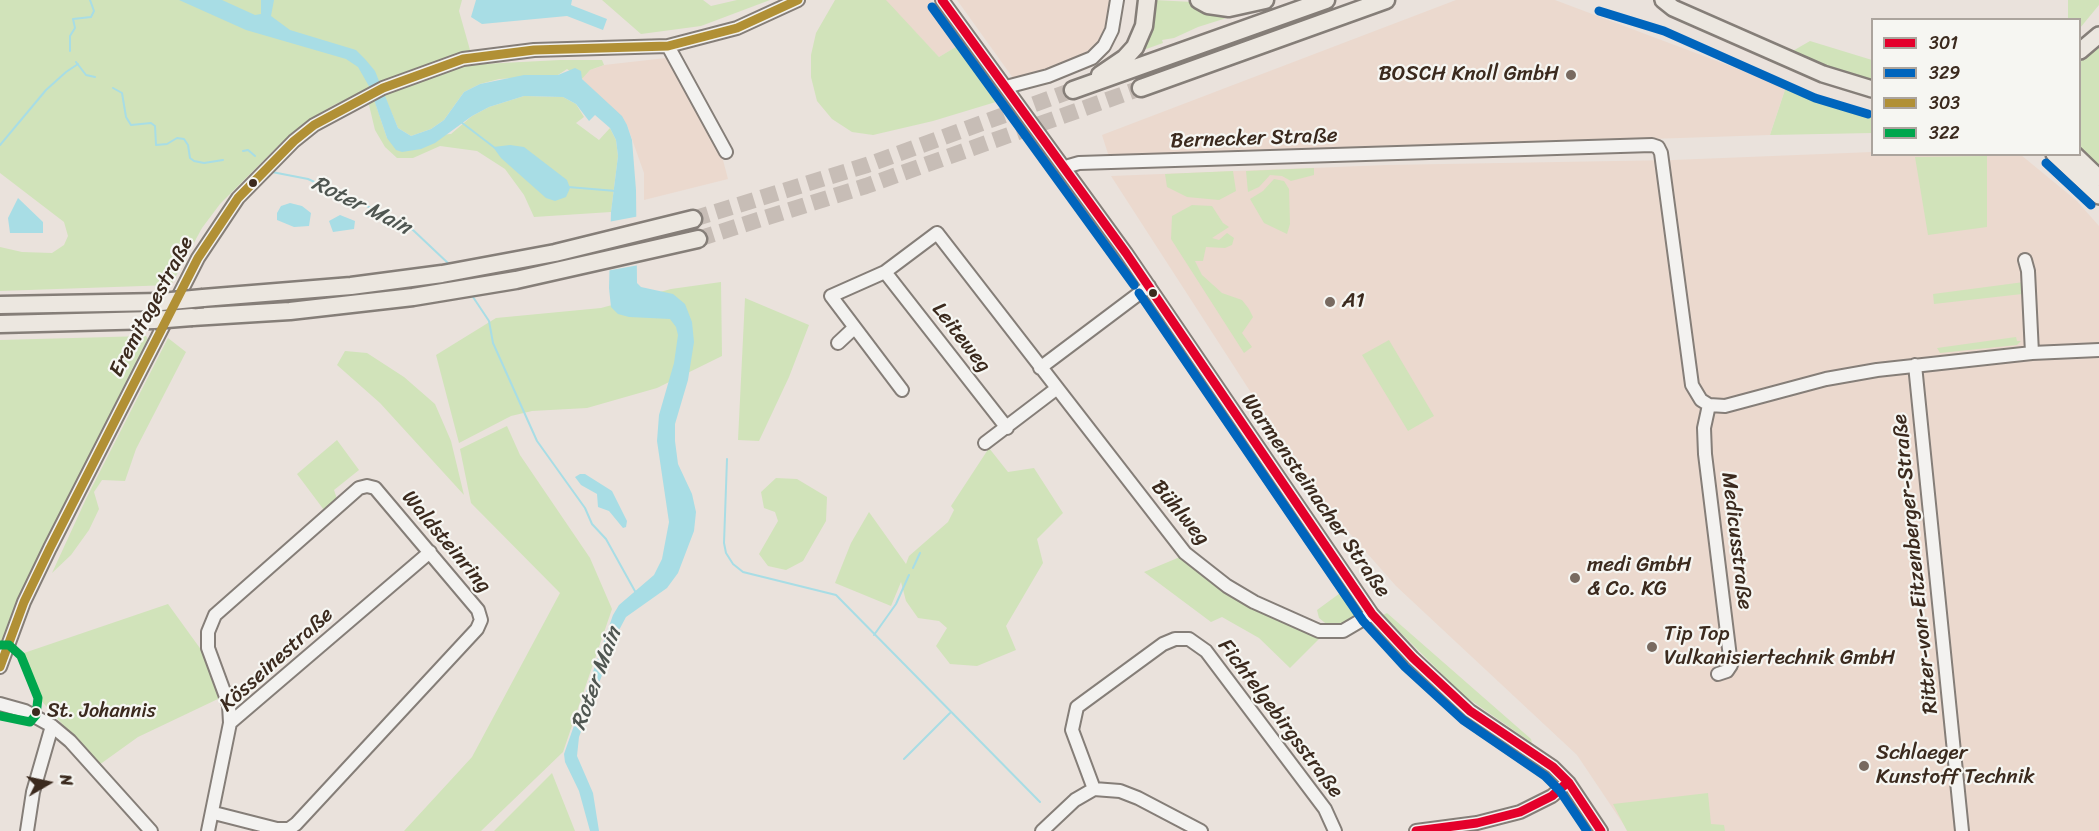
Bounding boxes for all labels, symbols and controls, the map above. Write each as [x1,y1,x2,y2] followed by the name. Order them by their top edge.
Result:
[1871,18,2081,156] legend
[1929,27,1958,59] text: 301
[1929,57,1960,89] text: 329
[1379,62,1559,88] place label: BOSCH Knoll GmbH
[1564,68,1578,82] marker: BOSCH Knoll GmbH
[1929,87,1960,119] text: 303
[1929,117,1960,149] text: 322
[1170,123,1338,155] street label: Bernecker Straße
[307,171,415,241] water label: Roter Main
[247,177,259,189] unlabelled marker
[104,233,200,381] street label: Eremitagestraße
[1147,287,1159,299] unlabelled marker
[1342,289,1365,315] place label: A1
[1323,295,1337,309] marker: A1
[926,298,996,378] street label: Leiteweg
[1235,389,1395,603] street label: Warmensteinacher Straße
[1888,413,1944,715] street label: Ritter-von-Eitzenberger-Straße
[1715,471,1757,611] street label: Medicusstraße
[1145,475,1215,551] street label: Bühlweg
[396,486,496,598] street label: Waldsteinring
[1587,553,1692,603] place label: medi GmbH & Co. KG
[1568,571,1582,585] marker: medi GmbH & Co. KG
[215,602,339,718] street label: Kösseinestraße
[1664,622,1895,672] place label: Tip Top Vulkanisiertechnik GmbH
[566,624,628,734] water label: Roter Main
[1212,634,1348,804] street label: Fichtelgebirgsstraße
[1645,640,1659,654] marker: Tip Top Vulkanisiertechnik GmbH
[47,700,156,724] place label: St. Johannis
[30,706,42,718] marker: St. Johannis
[1876,741,2035,791] place label: Schlaeger Kunstoff Technik
[18,753,78,813] north arrow
[1857,759,1871,773] marker: Schlaeger Kunstoff Technik
[51,772,81,788] text: N

